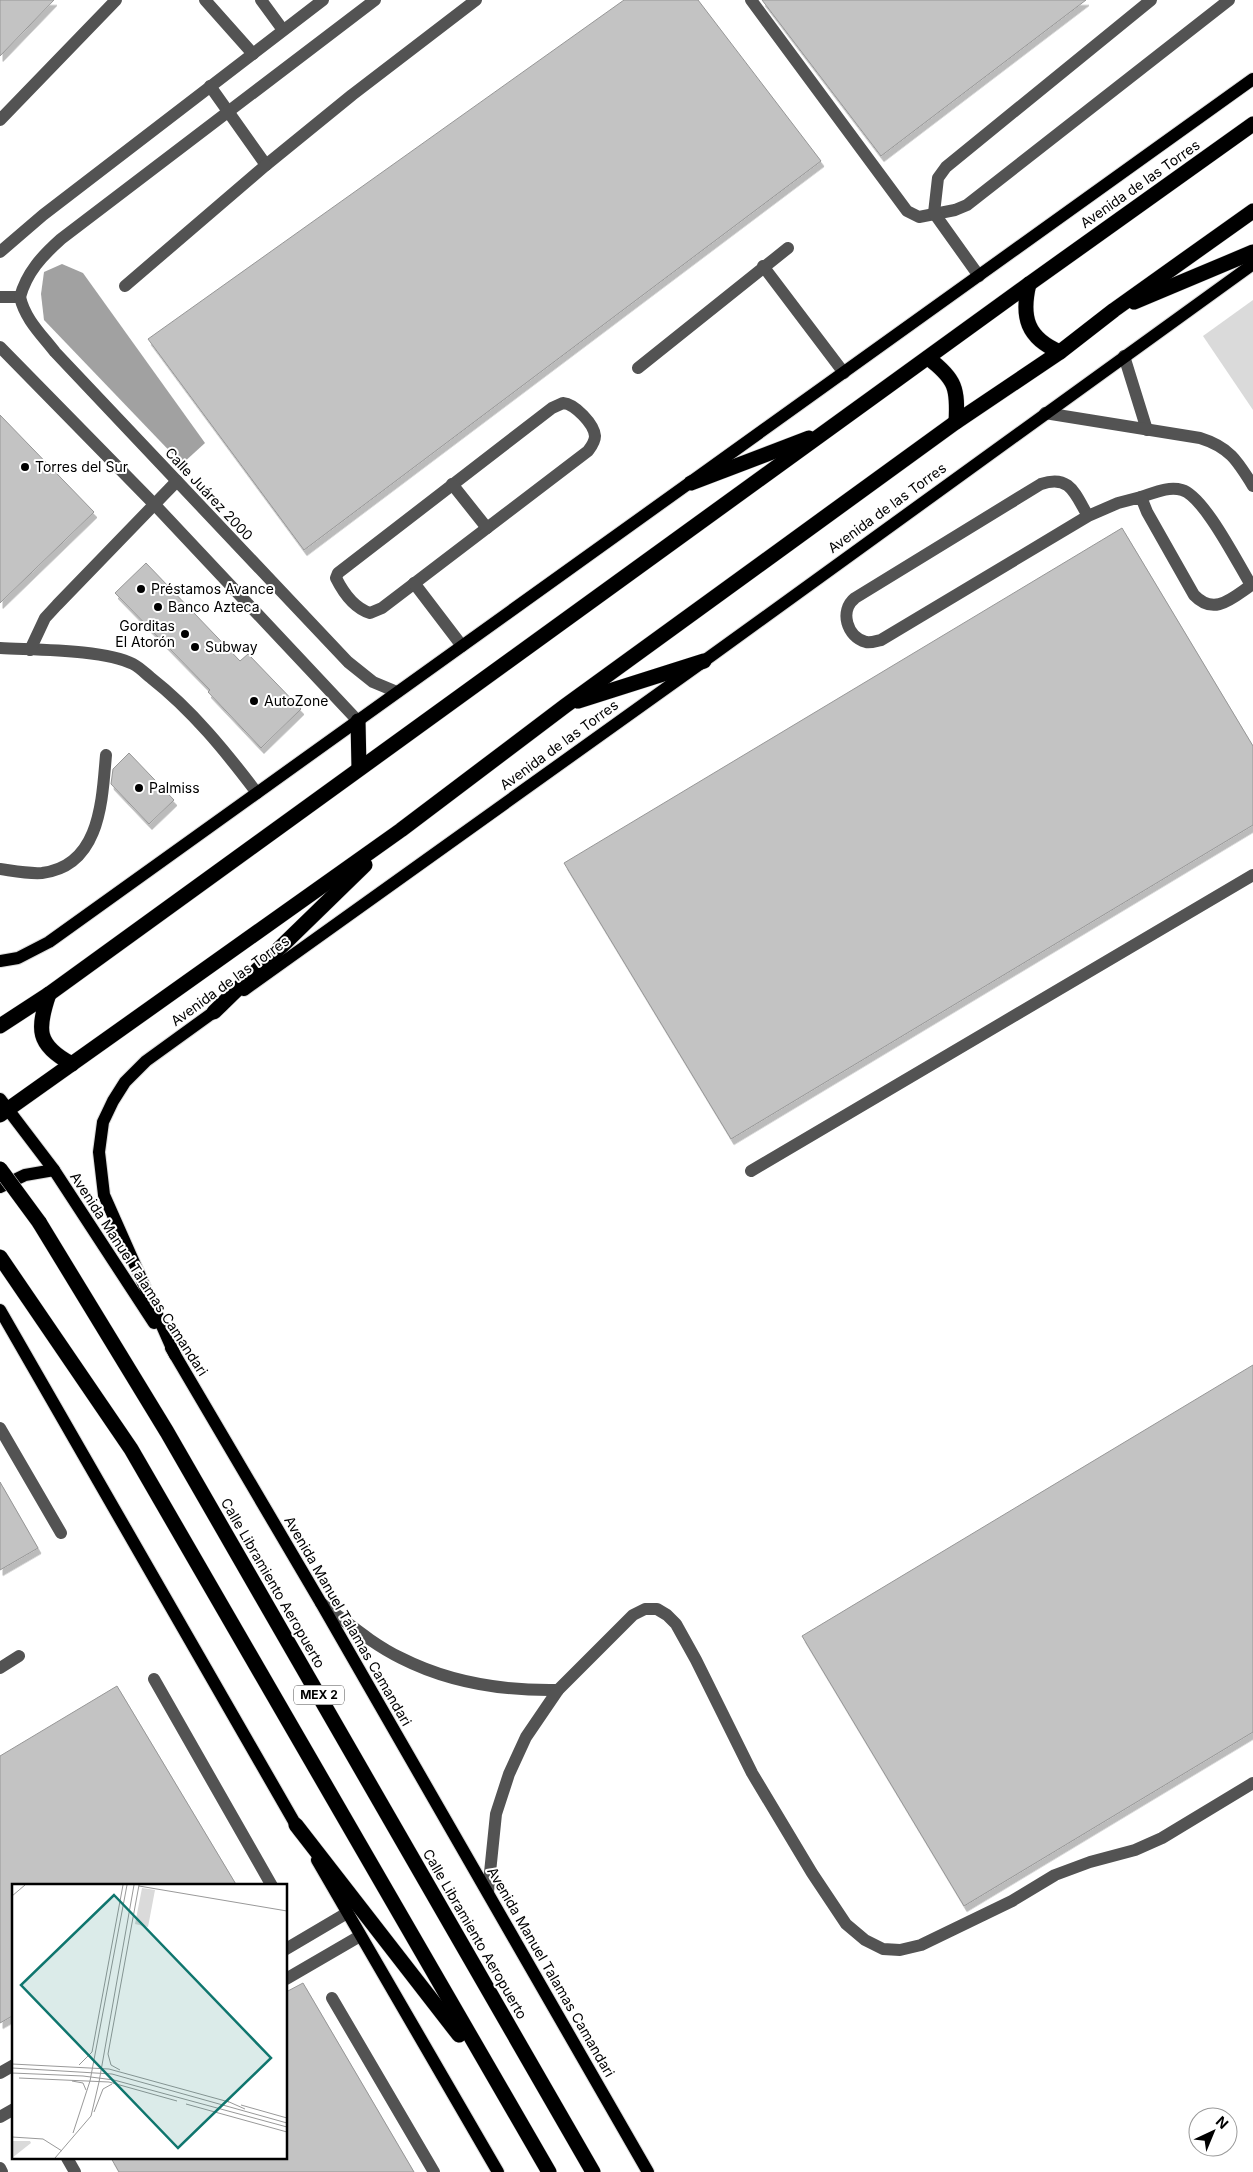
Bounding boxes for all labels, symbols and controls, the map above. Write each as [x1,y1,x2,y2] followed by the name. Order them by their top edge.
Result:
[1077,136,1203,231] street label: Avenida de las Torres
[162,444,257,544] street label: Calle Juárez 2000
[35,458,128,475] place label: Torres del Sur
[824,459,949,556] street label: Avenida de las Torres
[19,461,31,473] marker: Torres del Sur
[151,580,274,597] place label: Préstamos Avance
[135,583,147,595] marker: Préstamos Avance
[168,598,260,615] place label: Banco Azteca
[152,601,164,613] marker: Banco Azteca
[115,617,175,650] place label: Gorditas El Atorón
[179,628,191,640] marker: Gorditas El Atorón
[205,638,258,655] place label: Subway
[189,641,201,653] marker: Subway
[264,692,328,709] place label: AutoZone
[248,695,260,707] marker: AutoZone
[496,696,621,793] street label: Avenida de las Torres
[149,779,200,796] place label: Palmiss
[133,782,145,794] marker: Palmiss
[167,932,292,1029] street label: Avenida de las Torres
[67,1169,212,1379] street label: Avenida Manuel Talamas Camandari
[218,1495,329,1671] street label: Calle Libramiento Aeropuerto
[281,1513,416,1729] street label: Avenida Manuel Talamas Camandari
[294,1686,344,1704] road number: MEX 2
[420,1846,531,2022] street label: Calle Libramiento Aeropuerto
[484,1864,619,2080] street label: Avenida Manuel Talamas Camandari
[12,1884,288,2160] inset map
[1188,2107,1238,2157] north arrow
[1213,2112,1232,2132] text: N

